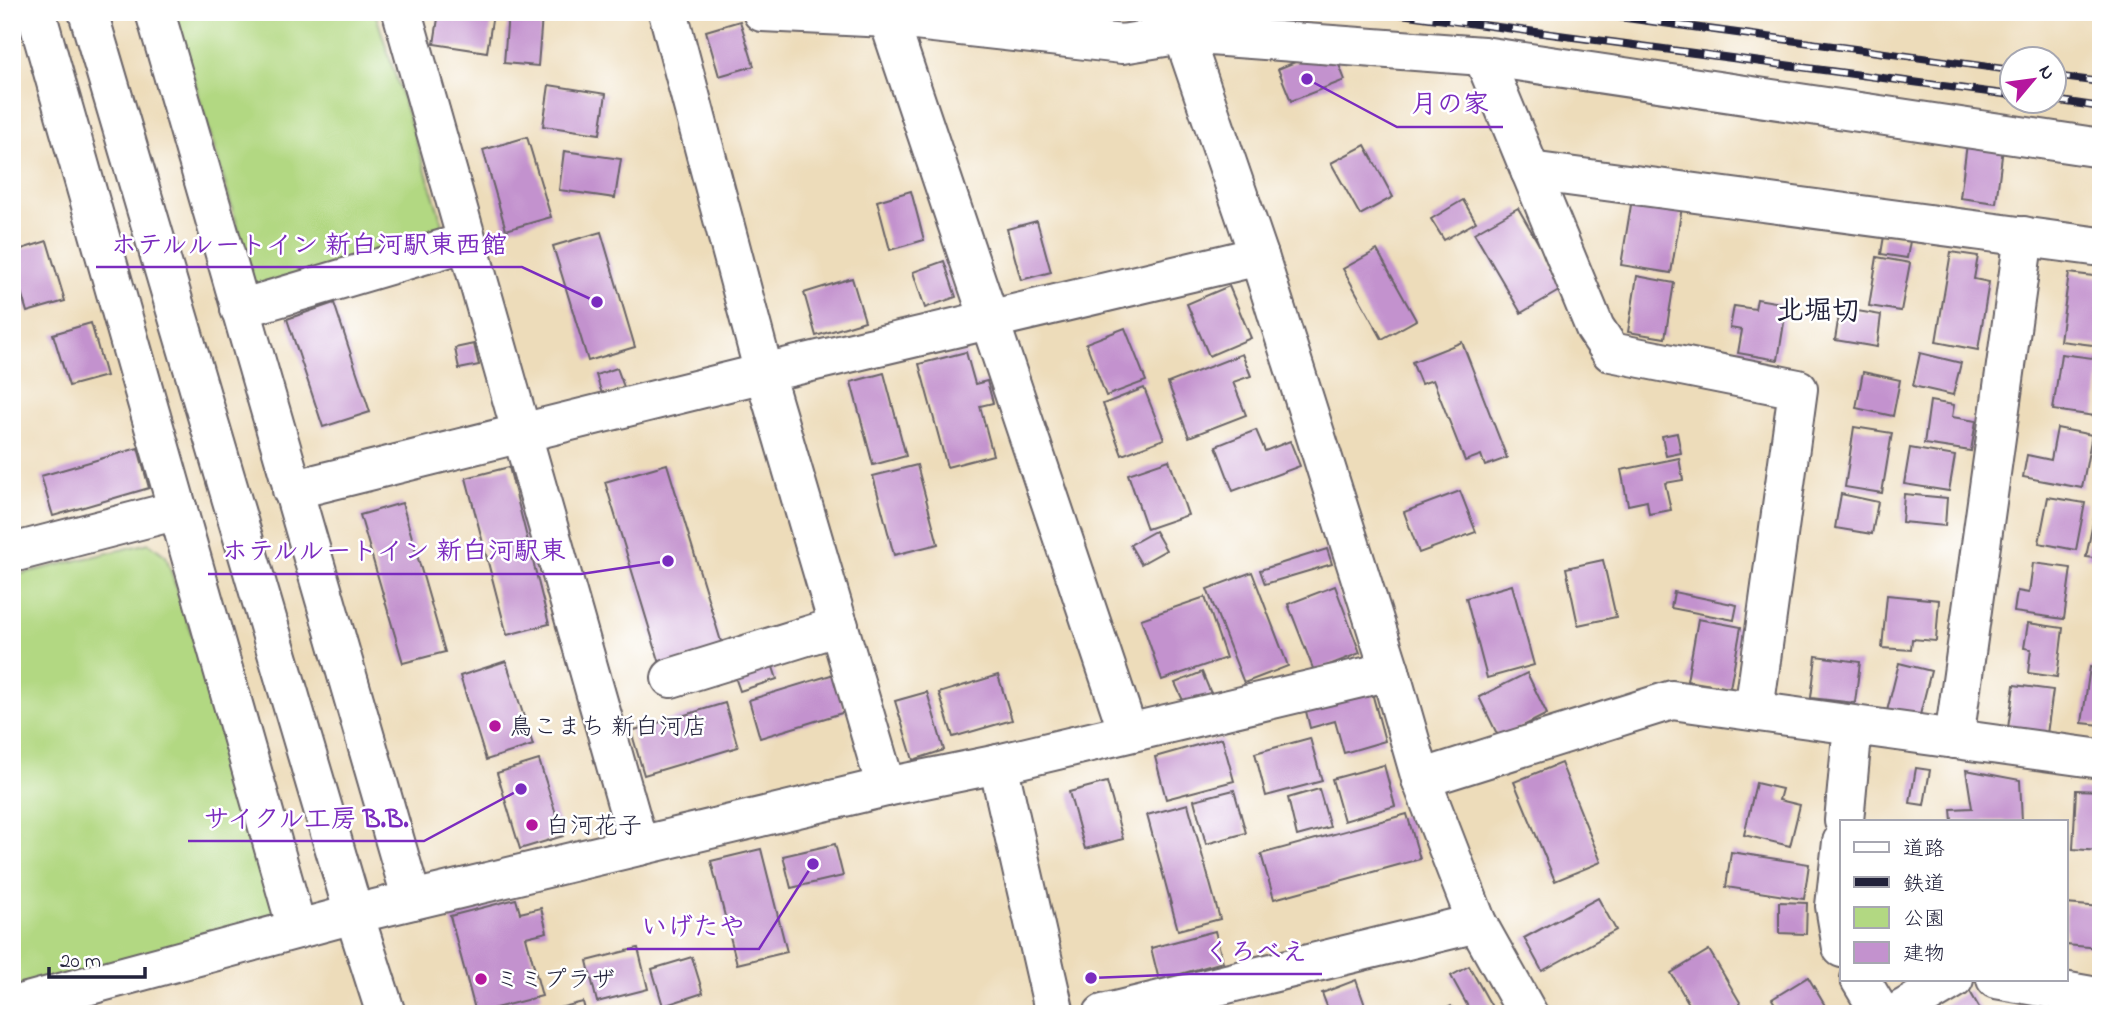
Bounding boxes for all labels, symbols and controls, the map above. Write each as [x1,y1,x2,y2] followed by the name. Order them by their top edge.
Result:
[1997,46,2068,116] north arrow
[2031,61,2061,85] text: N
[1397,80,1503,127] callout: 月の家
[1411,87,1489,125] text: 月の家
[96,220,522,267] callout: ホテルルートイン 新白河駅東西館
[111,228,507,266] text: ホテルルートイン 新白河駅東西館
[1776,292,1860,333] district label: 北堀切
[208,527,581,574] callout: ホテルルートイン 新白河駅東
[222,534,566,572] text: ホテルルートイン 新白河駅東
[509,711,707,746] place label: 鳥こまち 新白河店
[487,718,503,734] marker: 鳥こまち 新白河店
[188,794,424,841] callout: サイクル工房 B.B.
[204,802,409,840] text: サイクル工房 B.B.
[546,810,642,845] place label: 白河花子
[524,817,540,833] marker: 白河花子
[1840,820,2068,981] legend
[1903,835,1945,865] text: 道路
[1903,870,1945,900] text: 鉄道
[627,902,759,949] callout: いげたや
[1903,905,1945,935] text: 公園
[641,910,745,948] text: いげたや
[1190,927,1322,974] callout: くろべえ
[49,935,145,979] scale bar
[1204,935,1308,973] text: くろべえ
[1903,940,1945,970] text: 建物
[60,947,101,977] text: 20 m
[495,964,615,999] place label: ミミプラザ
[473,971,489,987] marker: ミミプラザ

